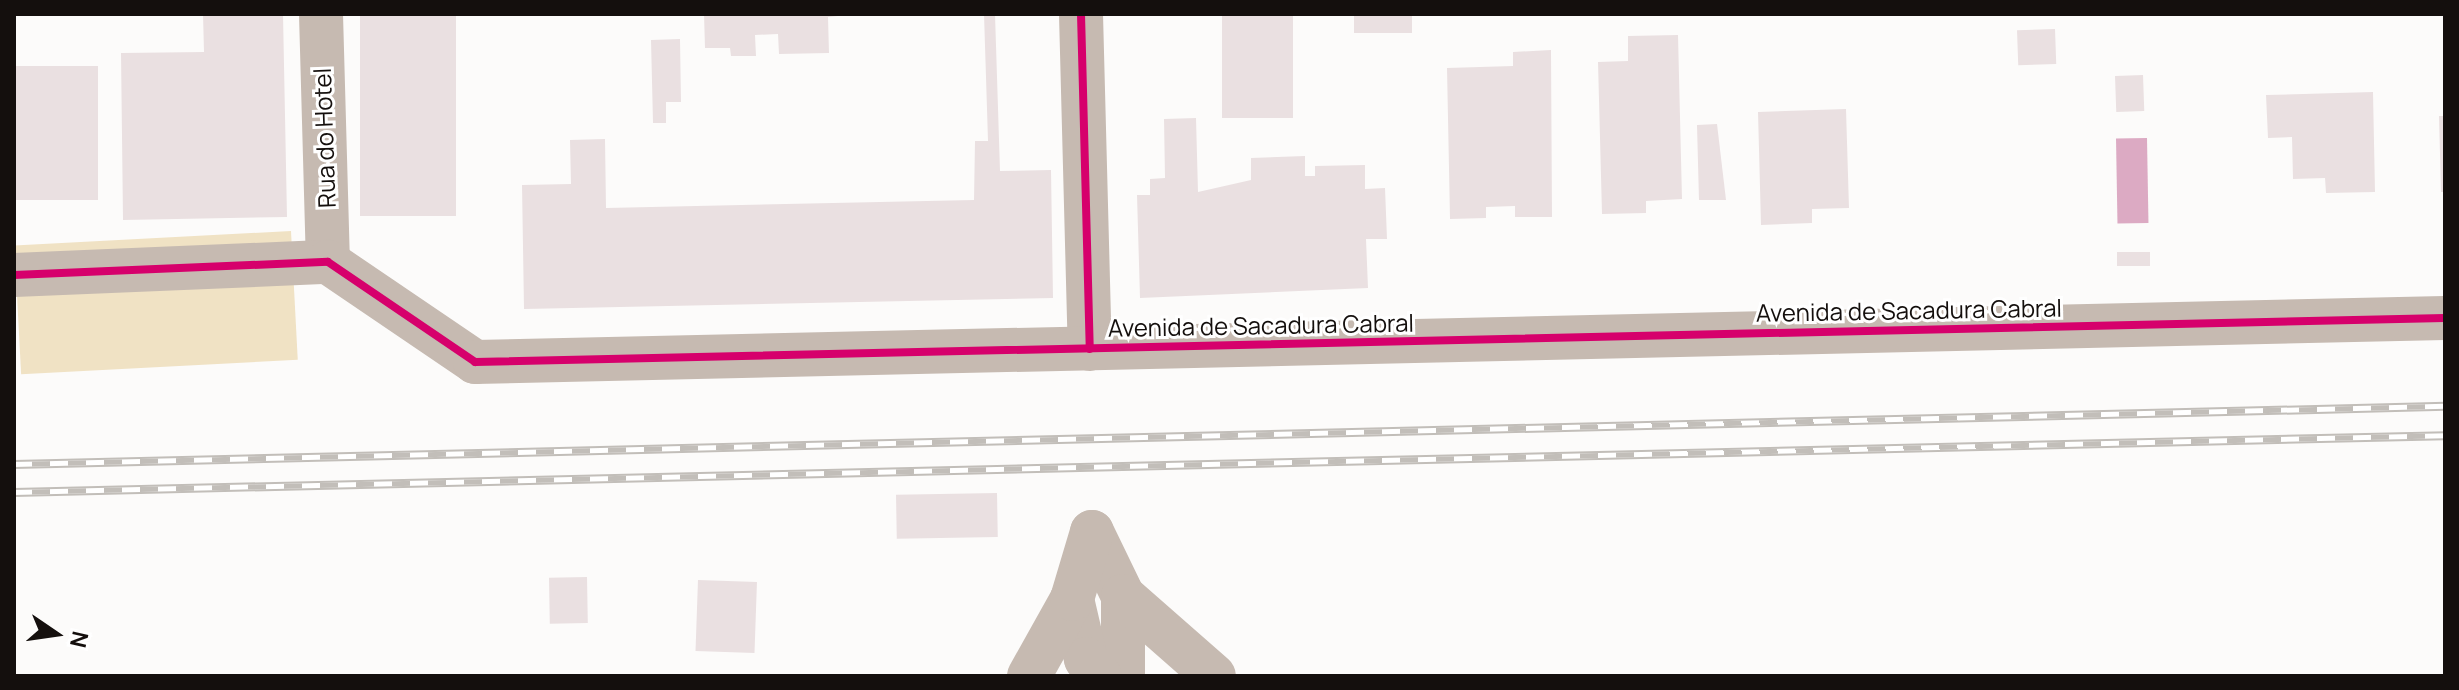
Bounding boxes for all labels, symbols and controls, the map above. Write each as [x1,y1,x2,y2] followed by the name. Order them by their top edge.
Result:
[307,67,341,209] street label: Rua do Hotel
[1756,293,2062,327] street label: Avenida de Sacadura Cabral
[1108,308,1414,342] street label: Avenida de Sacadura Cabral
[16,594,96,674] north arrow
[63,628,96,650] text: N

